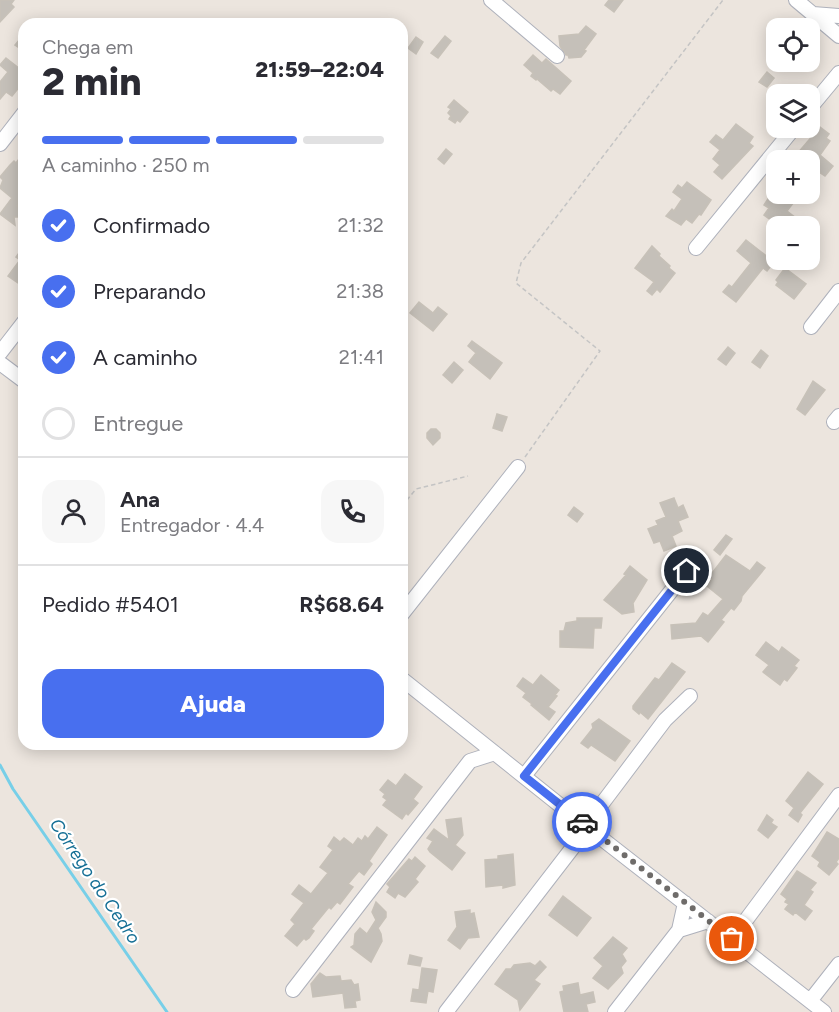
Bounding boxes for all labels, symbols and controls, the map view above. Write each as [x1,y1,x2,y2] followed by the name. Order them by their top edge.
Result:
[766,18,820,270] map controls
[766,18,820,72] button: locate
[42,35,133,59] text: Chega em
[255,56,384,83] text: 21:59–22:04
[42,58,142,105] text: 2 min
[766,84,820,138] button: layers
[766,150,820,204] button: +
[42,153,210,177] text: A caminho · 250 m
[42,209,75,242] icon: check
[93,212,210,239] text: Confirmado
[337,213,384,237] text: 21:32
[766,216,820,270] button: −
[42,275,75,308] icon: check
[93,278,206,305] text: Preparando
[336,279,384,303] text: 21:38
[42,341,75,374] icon: check
[93,344,198,371] text: A caminho
[339,345,384,369] text: 21:41
[93,410,183,437] text: Entregue
[42,480,105,543] button: person
[321,480,384,543] button: phone
[120,486,160,513] text: Ana
[120,513,264,537] text: Entregador · 4.4
[661,545,712,596] pin
[670,554,703,587] icon: home
[42,591,179,618] text: Pedido #5401
[299,591,384,618] text: R$68.64
[42,669,384,738] button: Ajuda
[552,792,612,852] courier
[566,806,599,839] icon: car
[45,814,145,948] water label: Córrego do Cedro
[706,913,757,964] pin
[715,922,748,955] icon: bag

